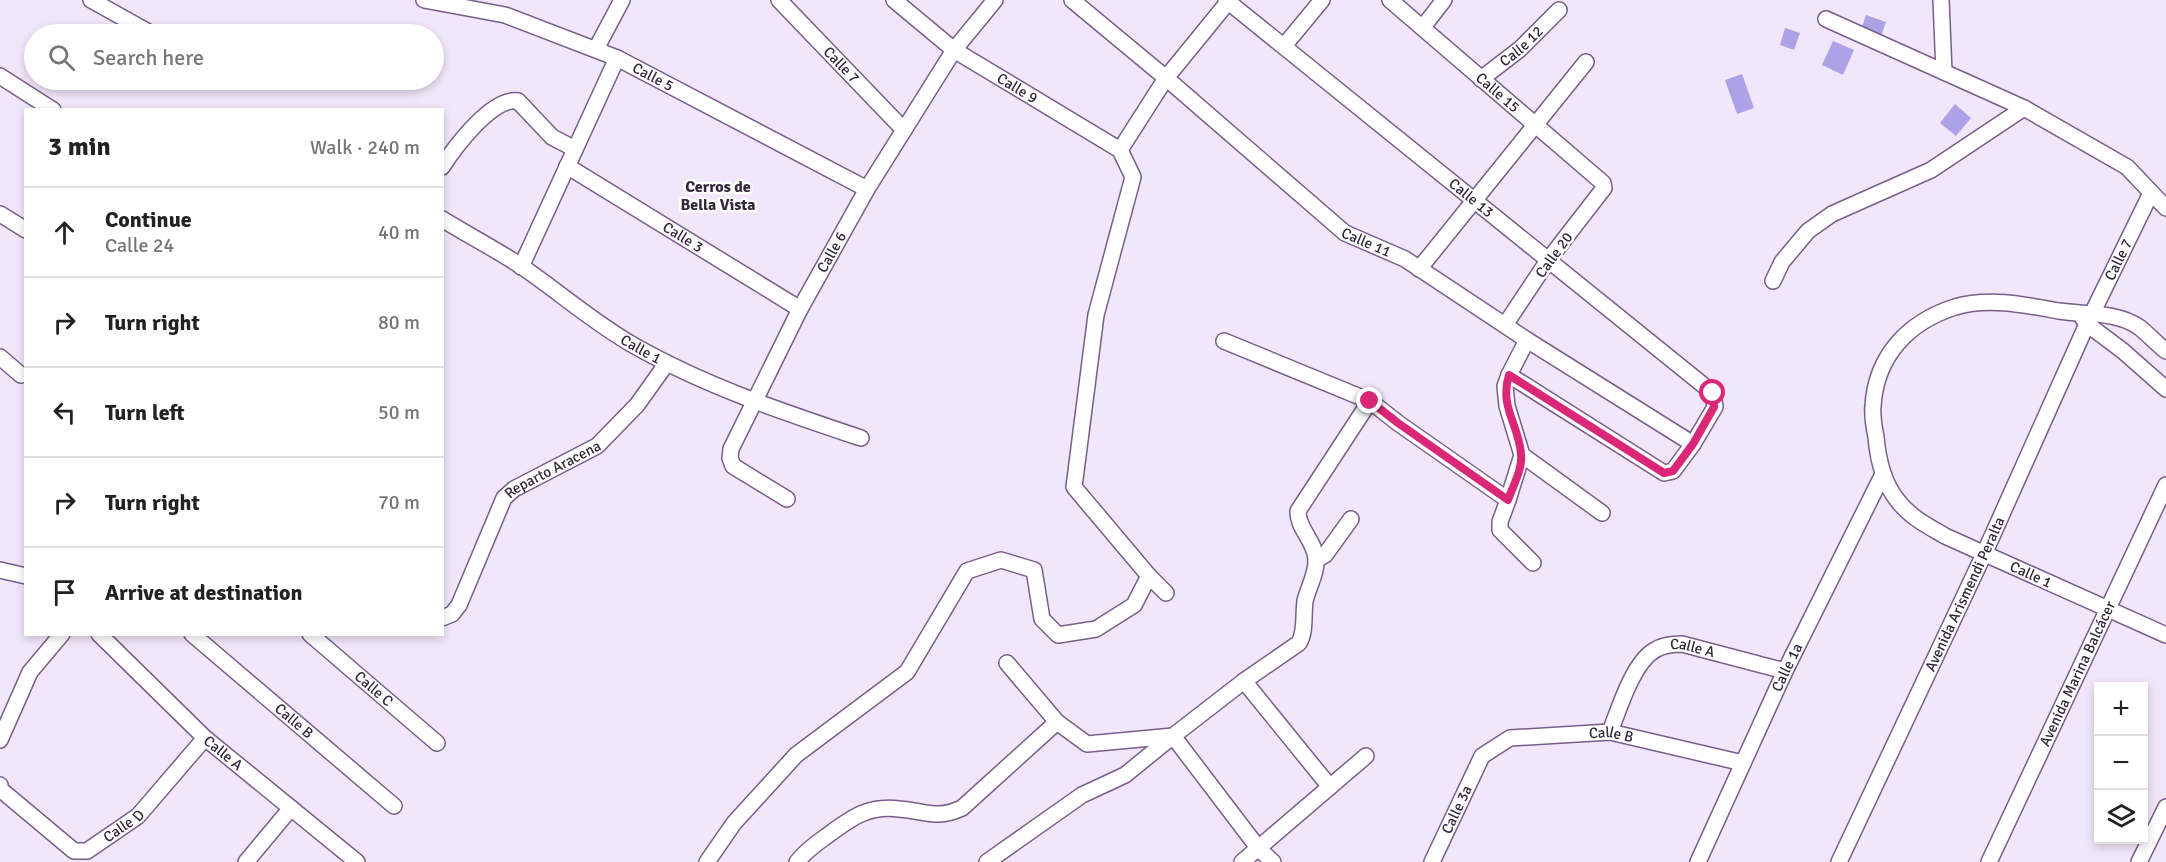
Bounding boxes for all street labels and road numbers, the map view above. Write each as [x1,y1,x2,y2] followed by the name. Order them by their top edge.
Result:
[1496,22,1547,70] street label: Calle 12
[820,43,863,87] street label: Calle 7
[629,59,677,95] street label: Calle 5
[994,69,1041,107] street label: Calle 9
[1472,69,1523,116] street label: Calle 15
[1445,174,1497,221] street label: Calle 13
[659,218,706,256] street label: Calle 3
[1339,224,1394,261] street label: Calle 11
[813,229,850,276] street label: Calle 6
[1531,229,1577,281] street label: Calle 20
[2101,236,2136,283] street label: Calle 7
[617,331,664,368] street label: Calle 1
[501,437,604,502] street label: Reparto Aracena
[1921,514,2009,674] street label: Avenida Arismendi Peralta
[2007,557,2055,592] street label: Calle 1
[2036,598,2119,749] street label: Avenida Marina Balcácer
[1670,635,1717,661] street label: Calle A
[1768,640,1806,694] street label: Calle 1a
[351,667,397,710] street label: Calle C
[271,699,317,742] street label: Calle B
[1588,723,1635,746] street label: Calle B
[200,732,246,774] street label: Calle A
[1438,782,1476,837] street label: Calle 3a
[100,806,148,846] street label: Calle D

